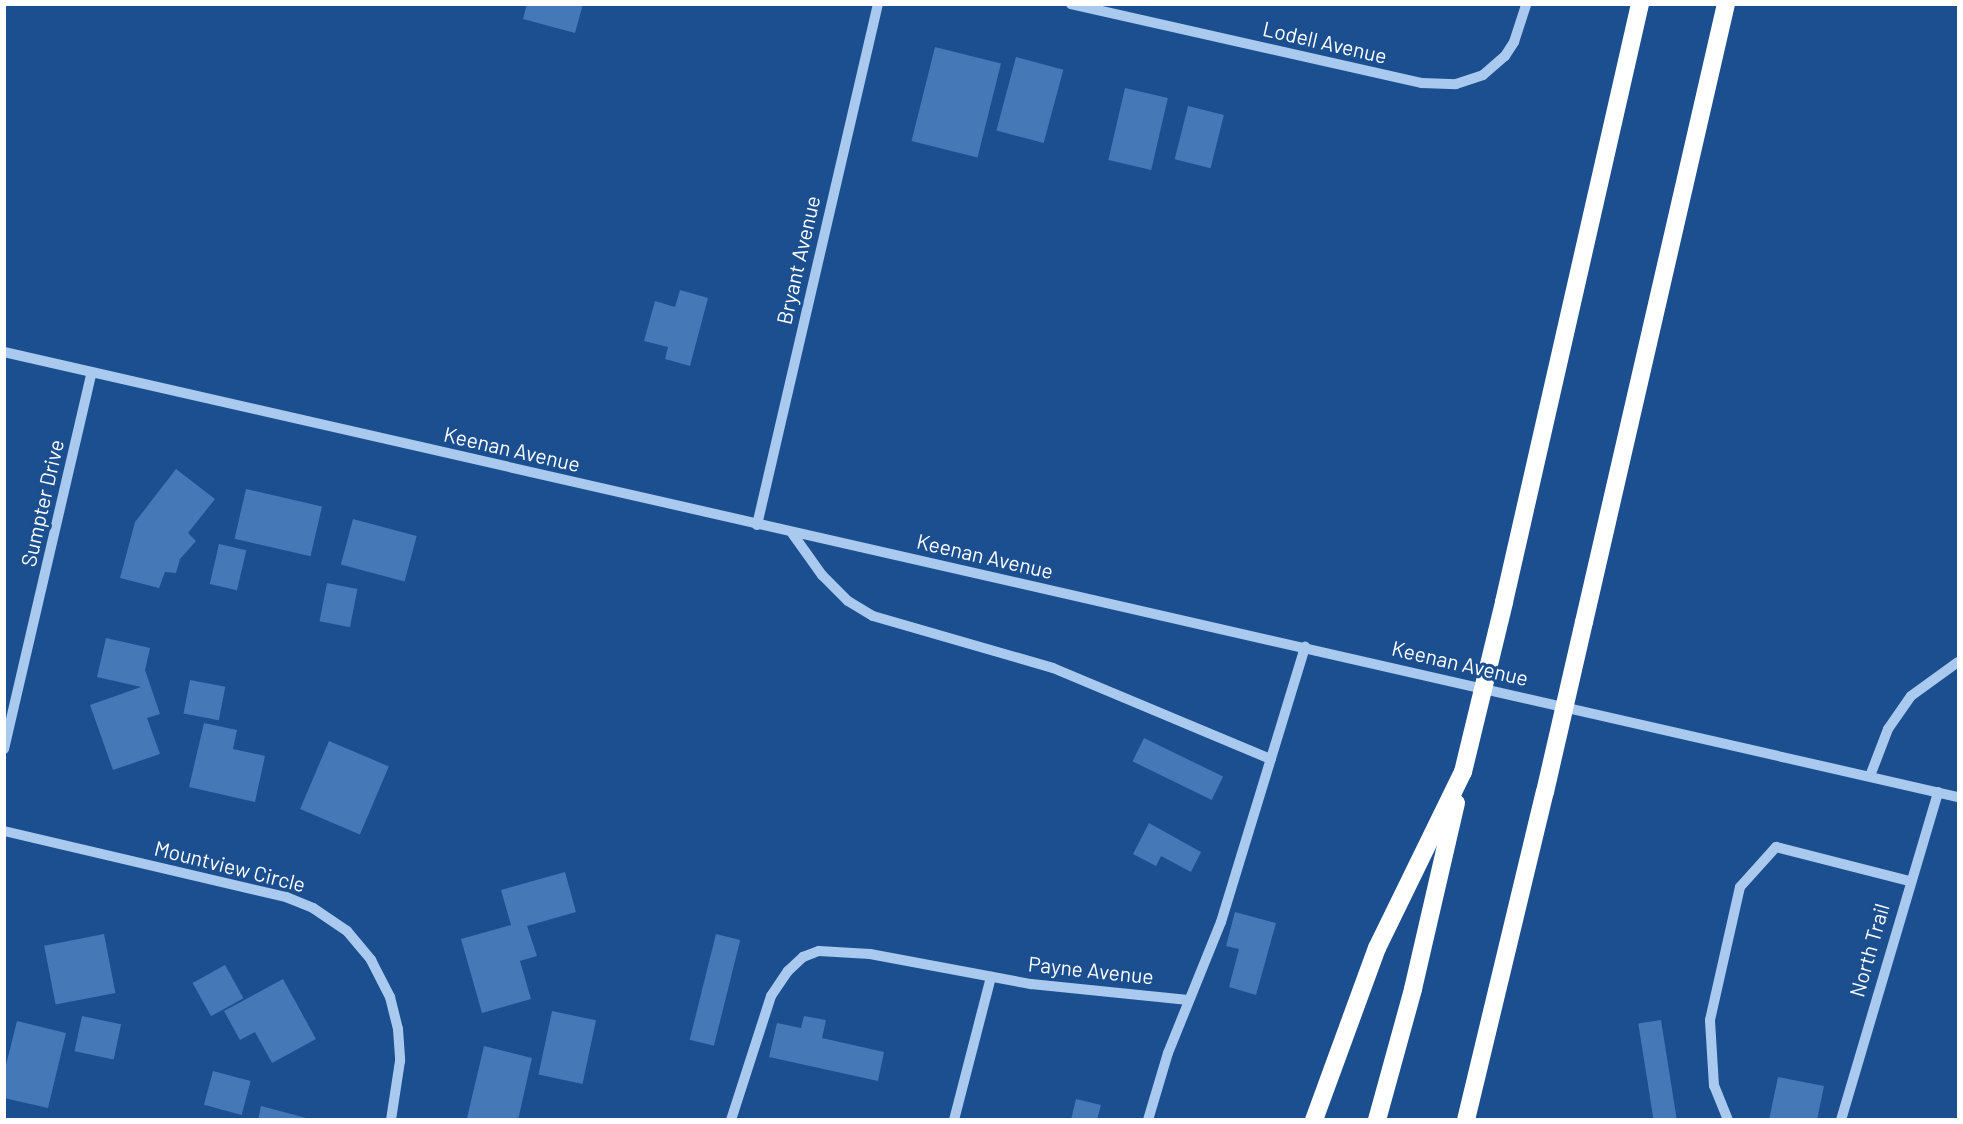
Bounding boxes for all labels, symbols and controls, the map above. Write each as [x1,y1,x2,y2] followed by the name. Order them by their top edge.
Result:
[1260,15,1390,69] street label: Lodell Avenue
[771,193,825,327] street label: Bryant Avenue
[441,421,583,477] street label: Keenan Avenue
[15,437,69,569] street label: Sumpter Drive
[914,528,1056,584] street label: Keenan Avenue
[1389,635,1531,691] street label: Keenan Avenue
[152,835,308,897] street label: Mountview Circle
[1844,900,1894,1000] street label: North Trail
[1027,951,1155,989] street label: Payne Avenue

